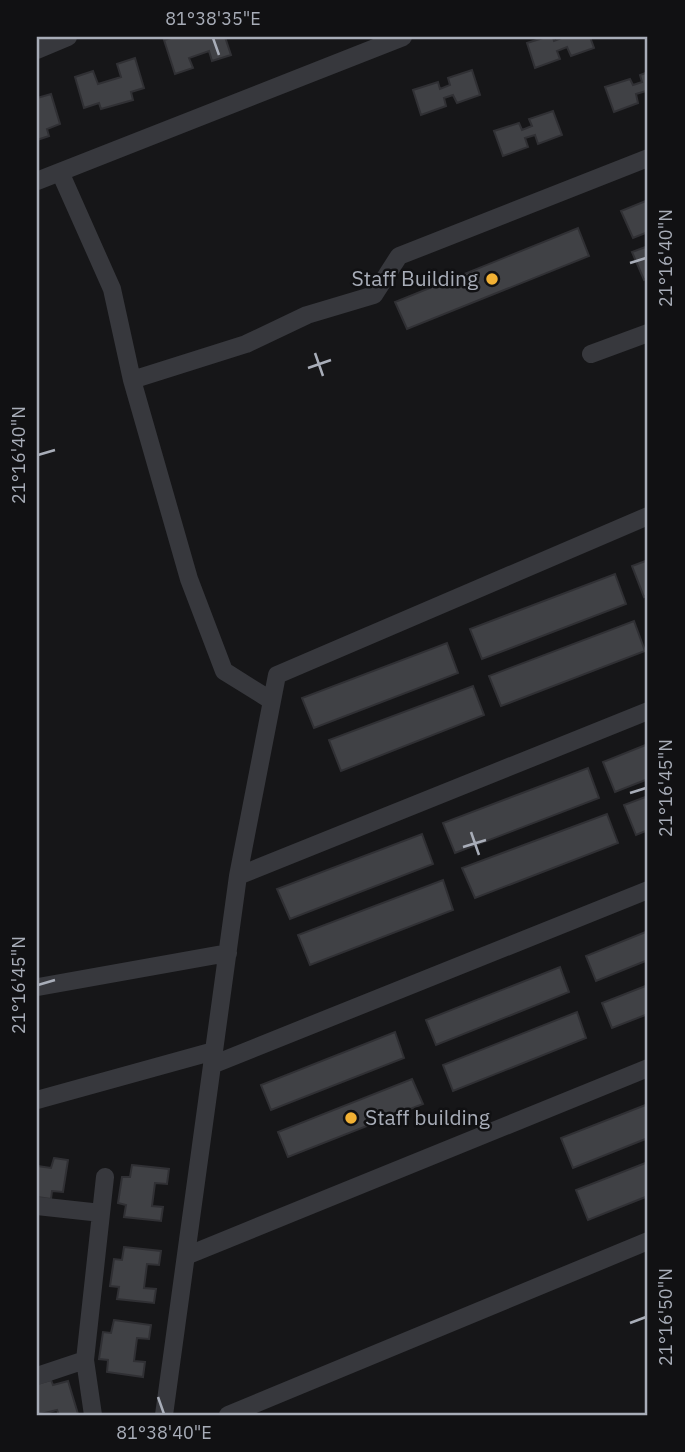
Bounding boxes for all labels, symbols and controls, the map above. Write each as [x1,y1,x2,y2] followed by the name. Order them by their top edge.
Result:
[165,7,261,30] text: 81°38'35"E
[654,209,677,307] text: 21°16'40"N
[352,264,478,292] place label: Staff Building
[484,271,500,287] marker: Staff Building
[7,406,30,504] text: 21°16'40"N
[654,739,677,837] text: 21°16'45"N
[7,936,30,1034] text: 21°16'45"N
[365,1103,490,1131] place label: Staff building
[343,1110,359,1126] marker: Staff building
[654,1268,677,1366] text: 21°16'50"N
[116,1421,212,1444] text: 81°38'40"E

